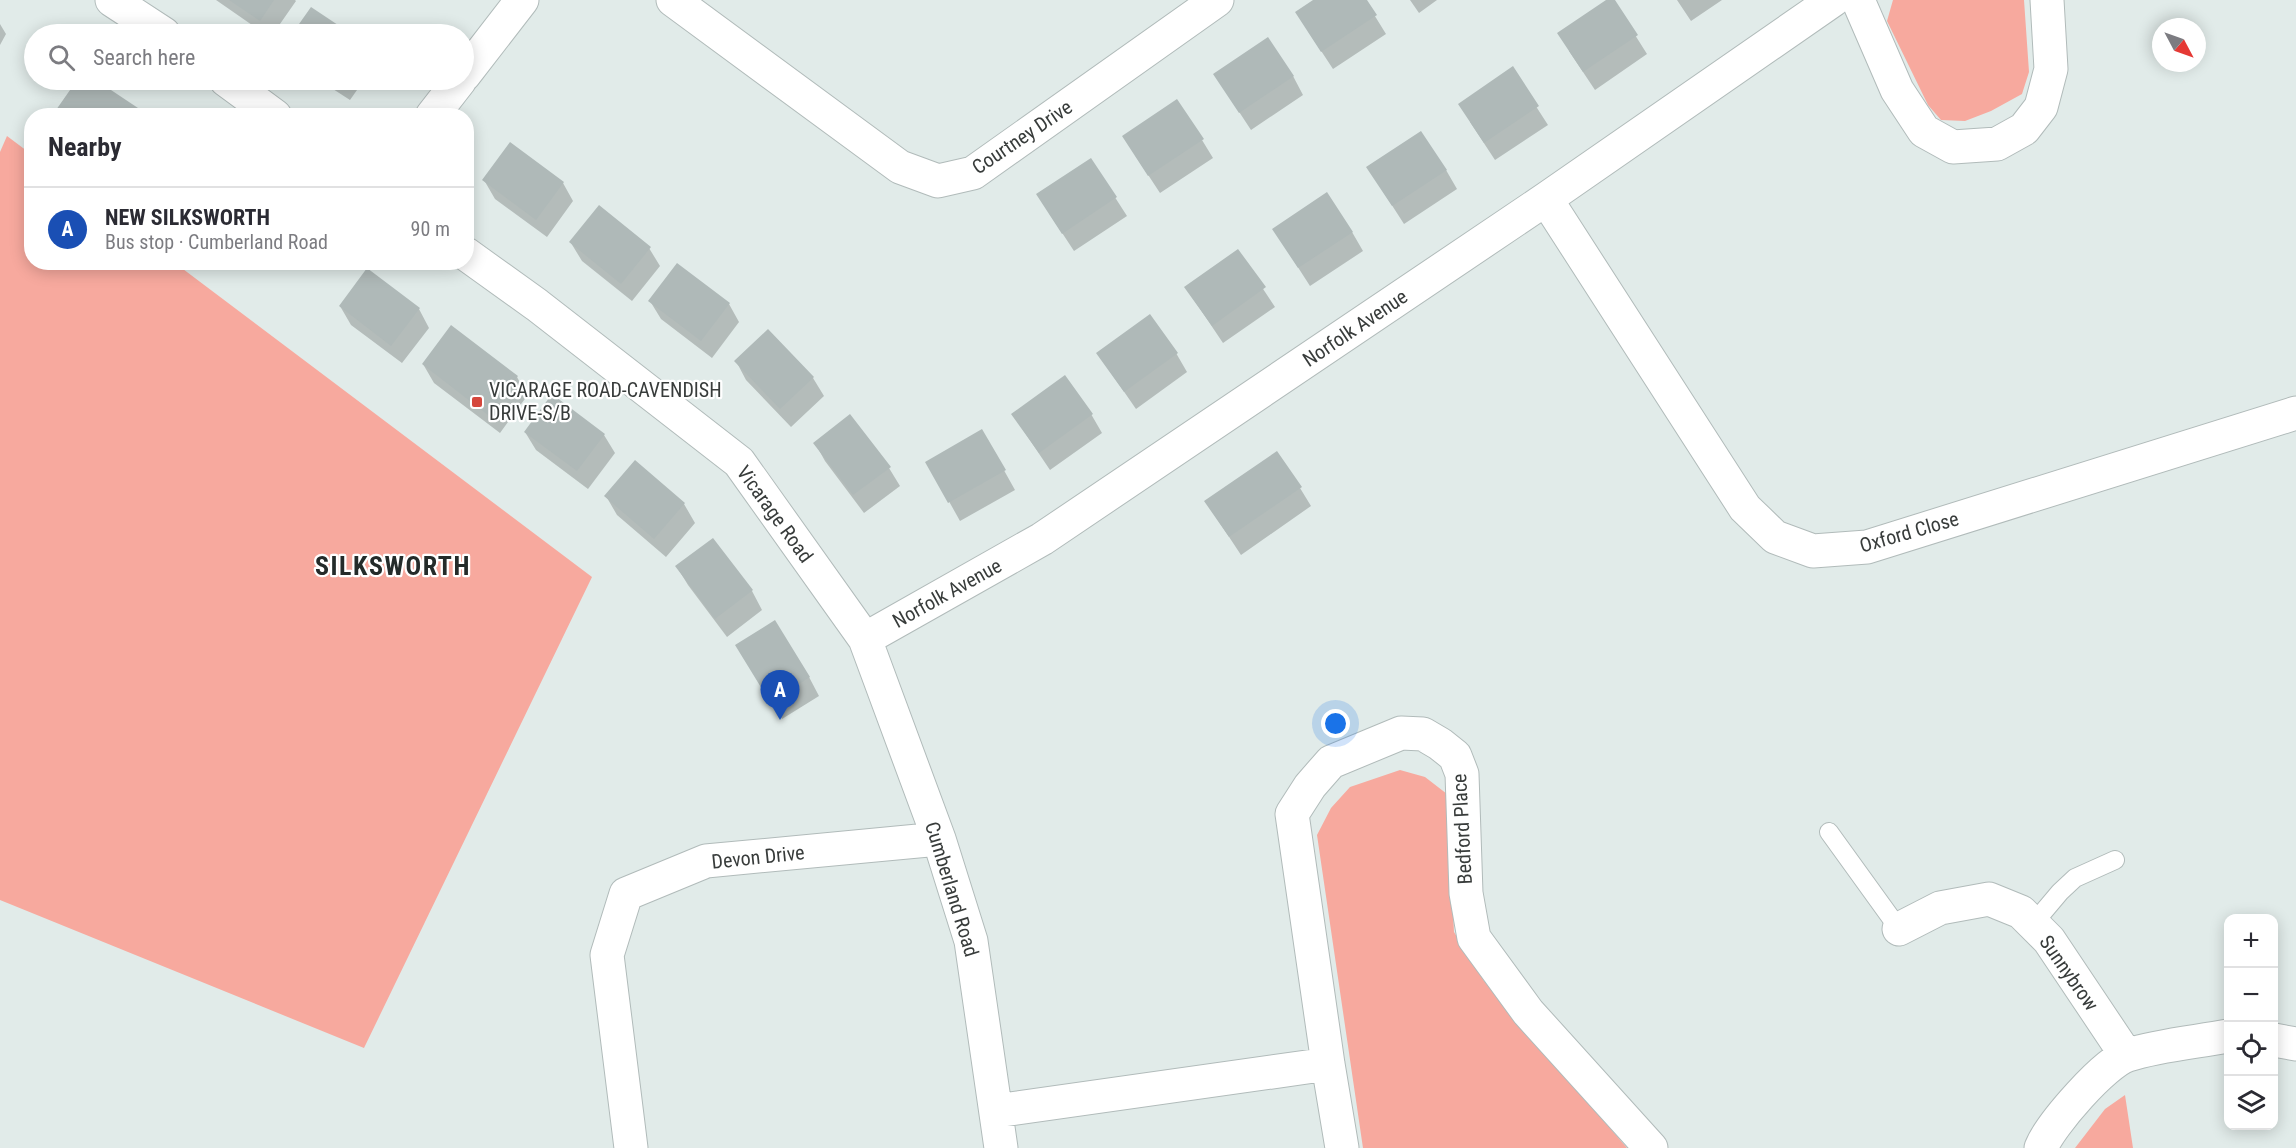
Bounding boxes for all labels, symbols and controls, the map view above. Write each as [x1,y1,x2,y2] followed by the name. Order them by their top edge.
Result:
[2152,18,2206,72] north arrow
[24,24,474,90] search box
[45,41,78,74] icon: search
[93,45,195,70] text: Search here
[967,95,1077,179] street label: Courtney Drive
[48,132,122,162] text: Nearby
[105,205,270,230] text: NEW SILKSWORTH
[62,217,73,241] text: A
[411,217,450,241] text: 90 m
[105,230,328,254] text: Bus stop · Cumberland Road
[1298,284,1412,372] street label: Norfolk Avenue
[489,378,722,425] place label: VICARAGE ROAD-CAVENDISH DRIVE-S/B
[470,395,484,409] marker: VICARAGE ROAD-CAVENDISH DRIVE-S/B
[732,461,818,567] street label: Vicarage Road
[1857,506,1961,558] street label: Oxford Close
[315,551,471,581] district label: SILKSWORTH
[888,553,1006,633] street label: Norfolk Avenue
[760,670,800,720] pin: A
[1321,709,1350,738] your location
[1447,773,1477,885] street label: Bedford Place
[920,819,984,959] street label: Cumberland Road
[710,840,806,874] street label: Devon Drive
[2224,914,2278,1130] map controls
[2224,914,2278,968] button: +
[2034,931,2104,1015] street label: Sunnybrow
[2224,968,2278,1022] button: −
[2224,1022,2278,1076] button: locate
[2224,1076,2278,1130] button: layers

